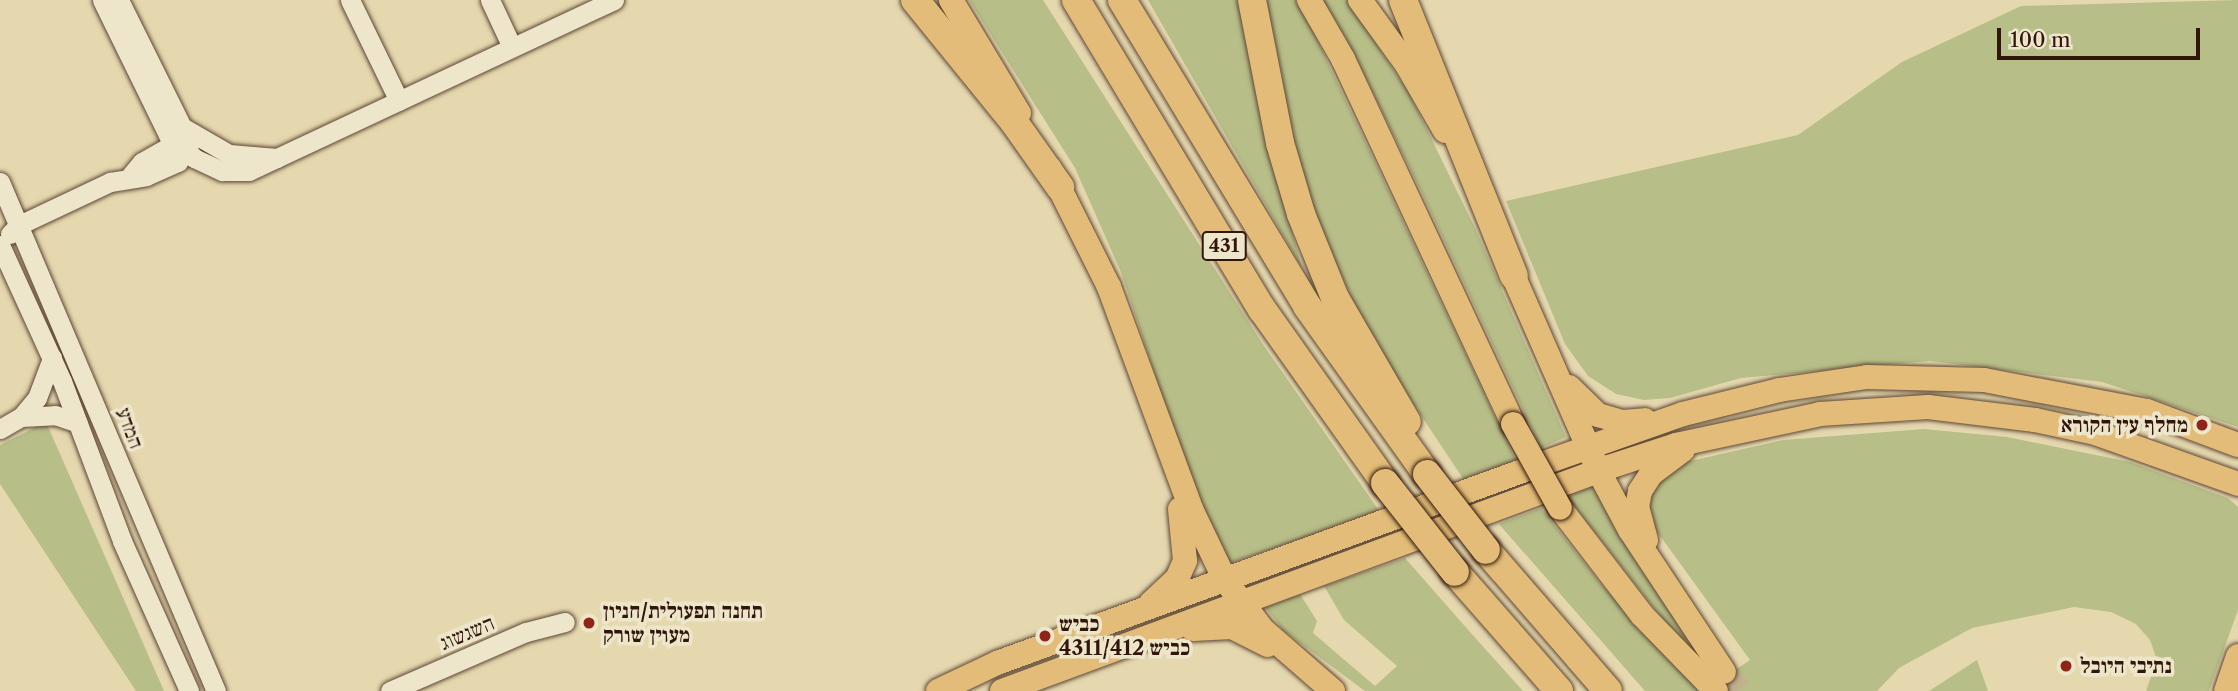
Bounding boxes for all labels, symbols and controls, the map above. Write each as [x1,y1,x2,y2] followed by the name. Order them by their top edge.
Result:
[2000,14,2203,58] scale bar
[2010,27,2071,52] text: 100 m
[1201,230,1247,262] road number: 431
[111,404,149,452] street label: המדע
[2061,412,2188,438] place label: מחלף עין הקורא
[2194,417,2210,433] marker: מחלף עין הקורא
[603,598,763,648] place label: תחנה תפעולית/חניון מעוין שורק
[436,610,498,656] street label: השגשוג
[1059,611,1190,661] place label: כביש 4311/כביש 412
[581,615,597,631] marker: תחנה תפעולית/חניון מעוין שורק
[1037,628,1053,644] marker: כביש 4311/כביש 412
[2080,653,2172,679] place label: נתיבי היובל
[2058,658,2074,674] marker: נתיבי היובל

